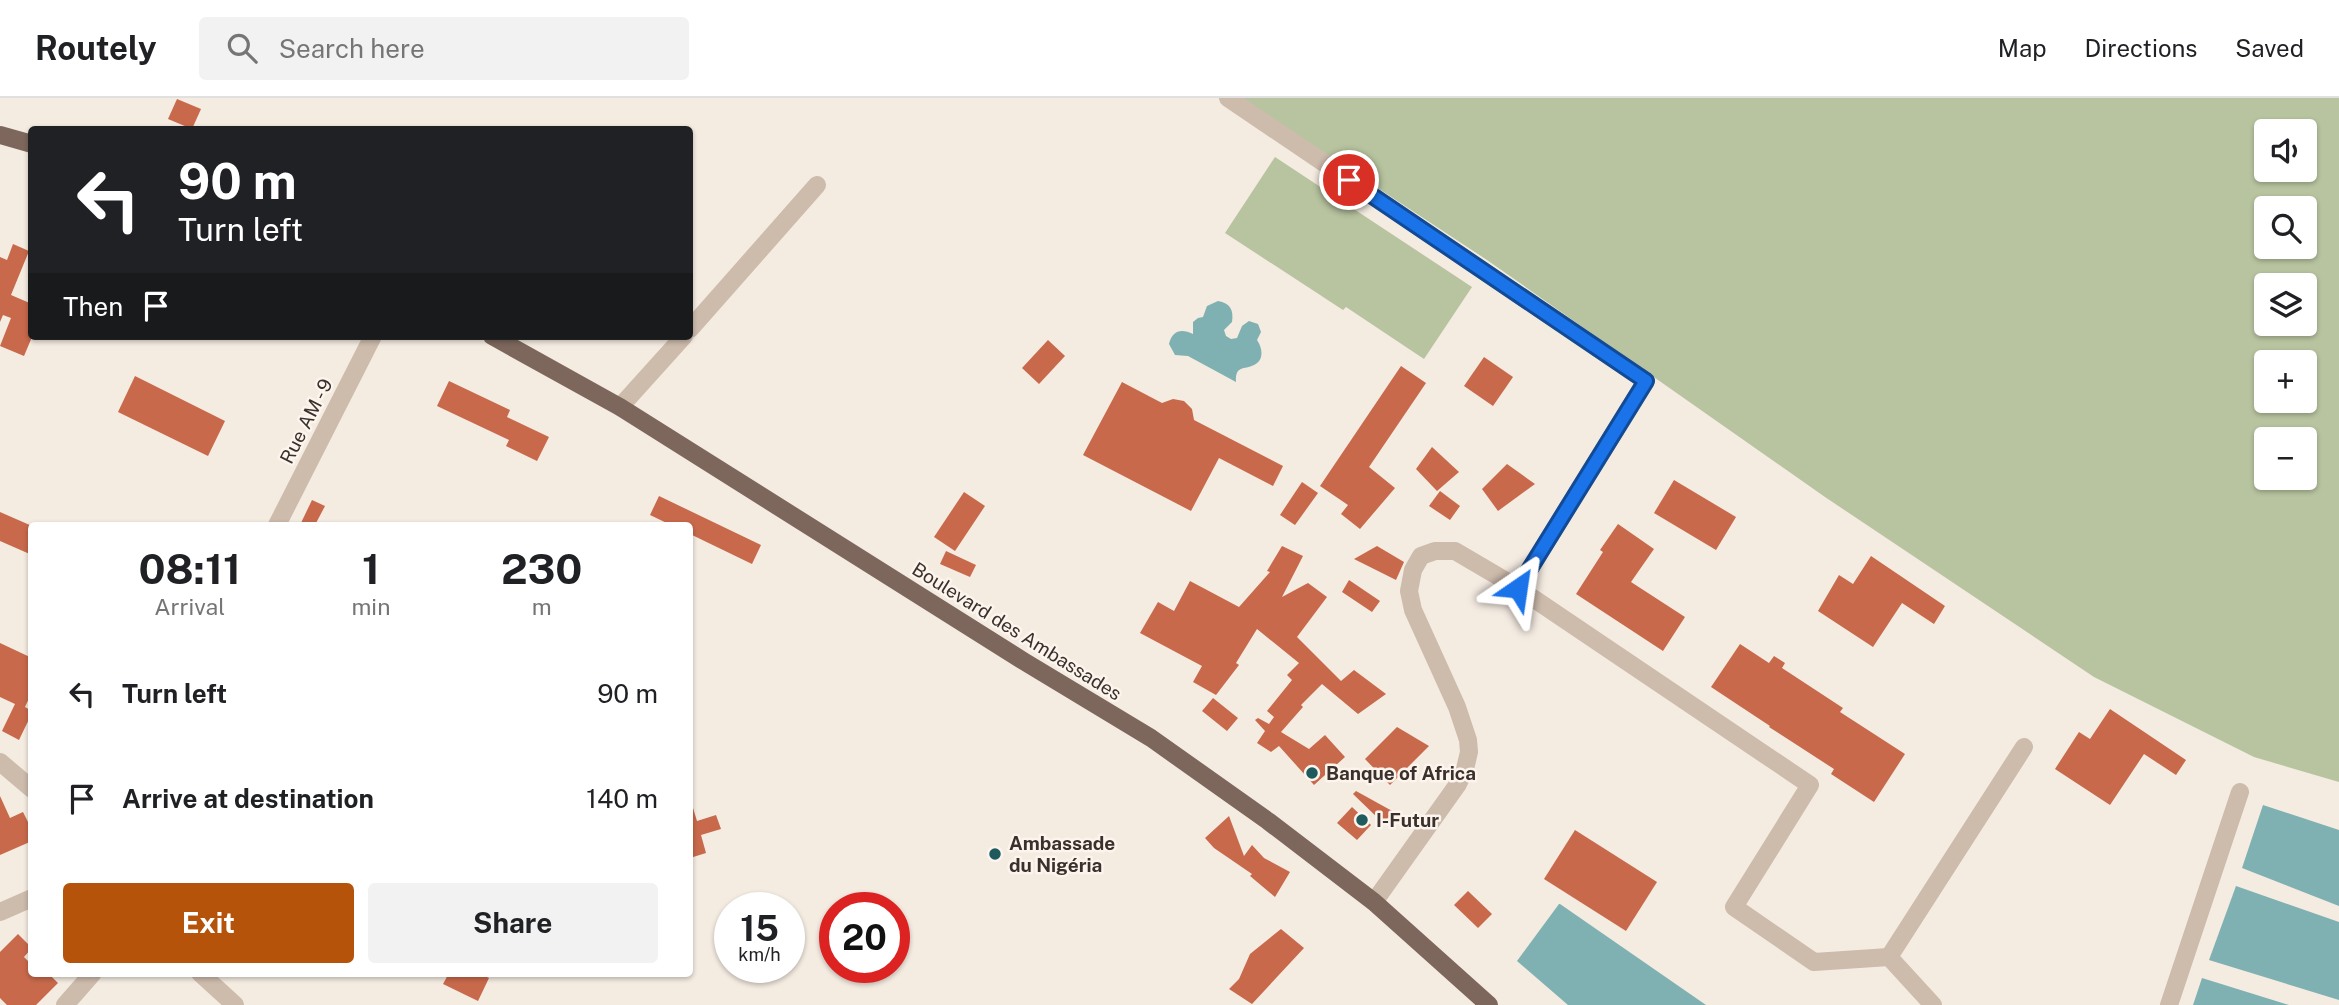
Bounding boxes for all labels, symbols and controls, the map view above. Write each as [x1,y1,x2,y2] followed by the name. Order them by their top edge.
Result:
[199,17,689,80] search box
[35,29,157,67] text: Routely
[223,29,261,67] icon: search
[279,33,425,64] text: Search here
[1998,34,2047,62] text: Map
[2085,34,2197,62] text: Directions
[2235,34,2304,62] text: Saved
[2254,119,2317,490] map controls
[2254,119,2317,182] button: sound
[1319,150,1379,210] pin
[178,152,297,210] text: 90 m
[63,154,154,245] icon: left
[1330,161,1368,199] icon: arrive
[2254,196,2317,259] button: search
[178,211,303,248] text: Turn left
[2254,273,2317,336] button: layers
[137,287,175,325] icon: arrive
[63,291,123,322] text: Then
[2254,350,2317,413] button: +
[275,375,337,467] street label: Rue AM - 9
[2254,427,2317,490] button: −
[139,544,241,593] text: 08:11
[362,544,380,593] text: 1
[501,544,582,593] text: 230
[1481,551,1555,625] position arrow
[908,557,1126,705] street label: Boulevard des Ambassades
[154,593,225,620] text: Arrival
[351,593,390,620] text: min
[532,593,552,620] text: m
[63,675,101,713] icon: left
[122,678,227,709] text: Turn left
[597,678,658,709] text: 90 m
[1326,762,1476,784] place label: Banque of Africa
[1304,765,1320,781] marker: Banque of Africa
[63,780,101,818] icon: arrive
[122,783,374,814] text: Arrive at destination
[586,783,658,814] text: 140 m
[1376,809,1439,831] place label: I-Futur
[1354,812,1370,828] marker: I-Futur
[1009,832,1115,876] place label: Ambassade du Nigéria
[987,846,1003,862] marker: Ambassade du Nigéria
[63,883,354,963] button: Exit
[368,883,658,963] button: Share
[819,892,910,983] speed limit sign: 20
[740,908,779,949] text: 15
[738,944,781,965] text: km/h

